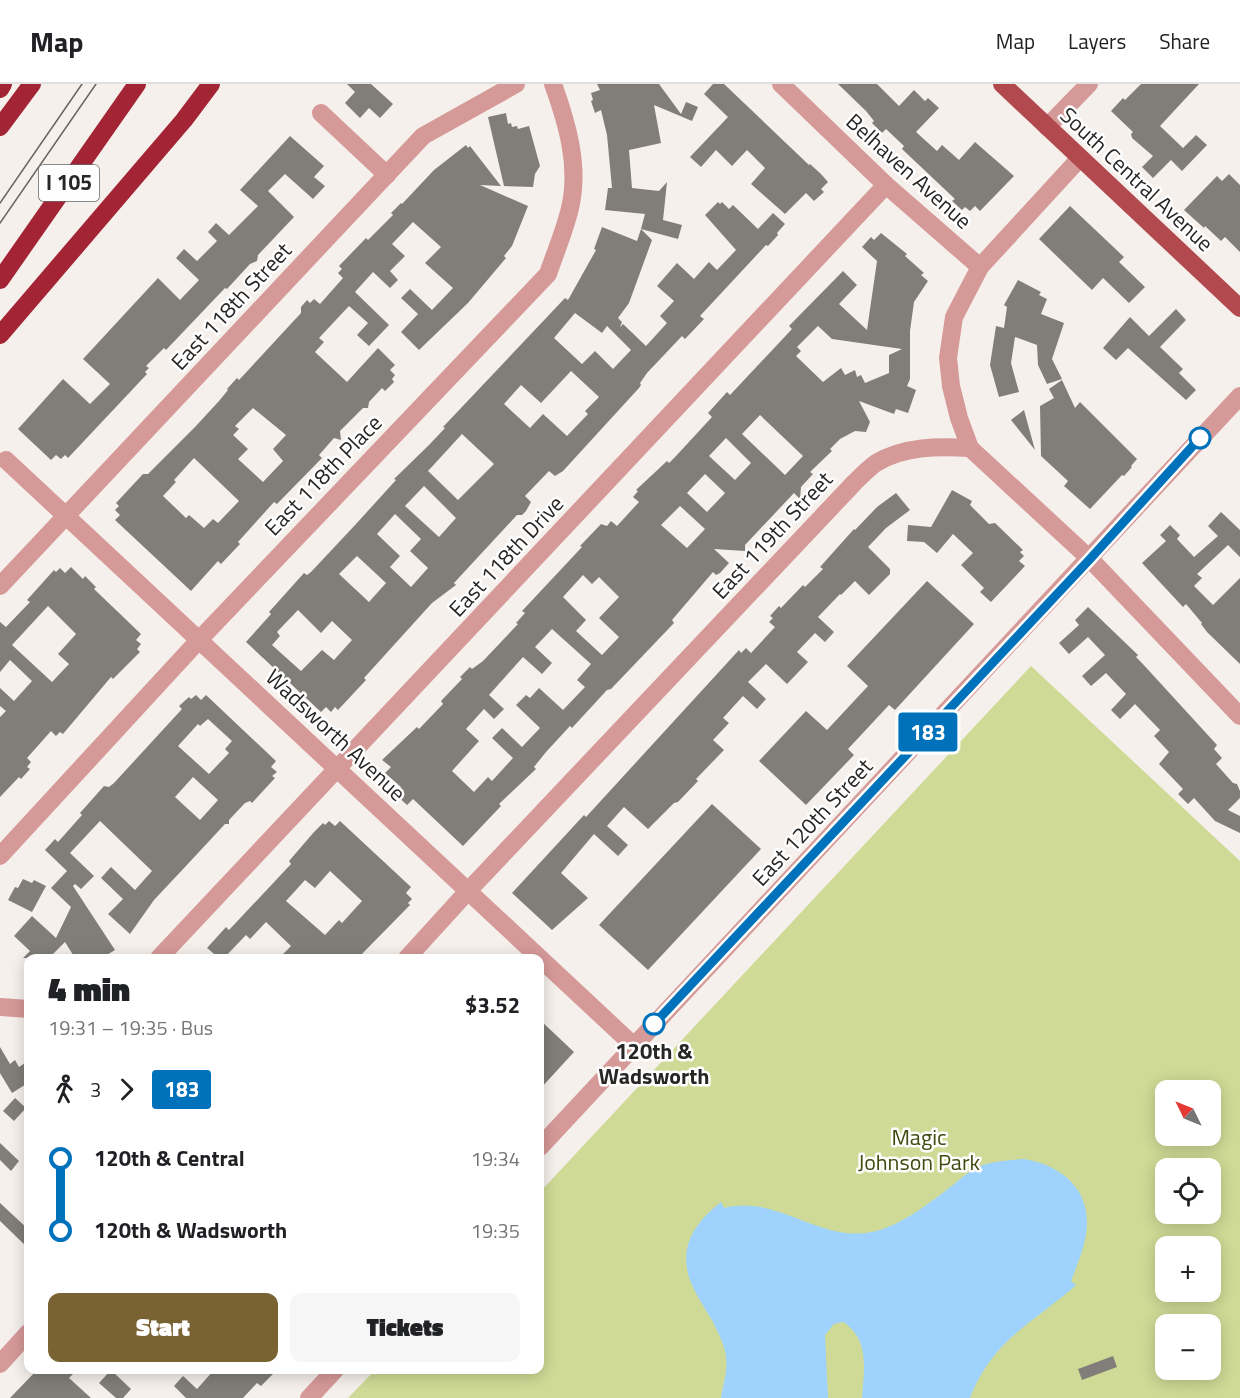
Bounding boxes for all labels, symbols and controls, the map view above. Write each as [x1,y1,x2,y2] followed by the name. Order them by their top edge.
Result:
[30,20,84,63] text: Map
[996,25,1035,57] text: Map
[1068,25,1126,57] text: Layers
[1159,25,1210,57] text: Share
[1053,99,1221,259] street label: South Central Avenue
[838,105,980,237] street label: Belhaven Avenue
[39,165,99,201] road number: I 105
[163,234,300,378] street label: East 118th Street
[256,407,390,543] street label: East 118th Place
[1189,427,1211,449] unlabelled marker
[704,463,841,607] street label: East 119th Street
[441,488,571,624] street label: East 118th Drive
[258,661,414,809] street label: Wadsworth Avenue
[894,712,962,752] line badge: 183
[910,716,946,748] text: 183
[744,750,881,894] street label: East 120th Street
[48,964,130,1014] text: 4 min
[465,988,520,1022] text: $3.52
[48,1012,213,1043] text: 19:31 – 19:35 · Bus
[643,1013,665,1035] marker: 120th & Wadsworth
[599,1034,709,1093] place label: 120th & Wadsworth
[48,1073,81,1106] icon: walk
[110,1073,143,1106] icon: forward
[164,1073,199,1105] text: 183
[90,1074,101,1105] text: 3
[1155,1080,1221,1146] north arrow
[1155,1080,1221,1380] map controls
[858,1120,981,1179] park label: Magic Johnson Park
[94,1141,245,1175] text: 120th & Central
[471,1143,520,1174] text: 19:34
[1155,1158,1221,1224] button: locate
[94,1213,287,1247] text: 120th & Wadsworth
[471,1215,520,1246] text: 19:35
[1155,1236,1221,1302] button: +
[48,1293,278,1362] button: Start
[290,1293,520,1362] button: Tickets
[1155,1314,1221,1380] button: −

